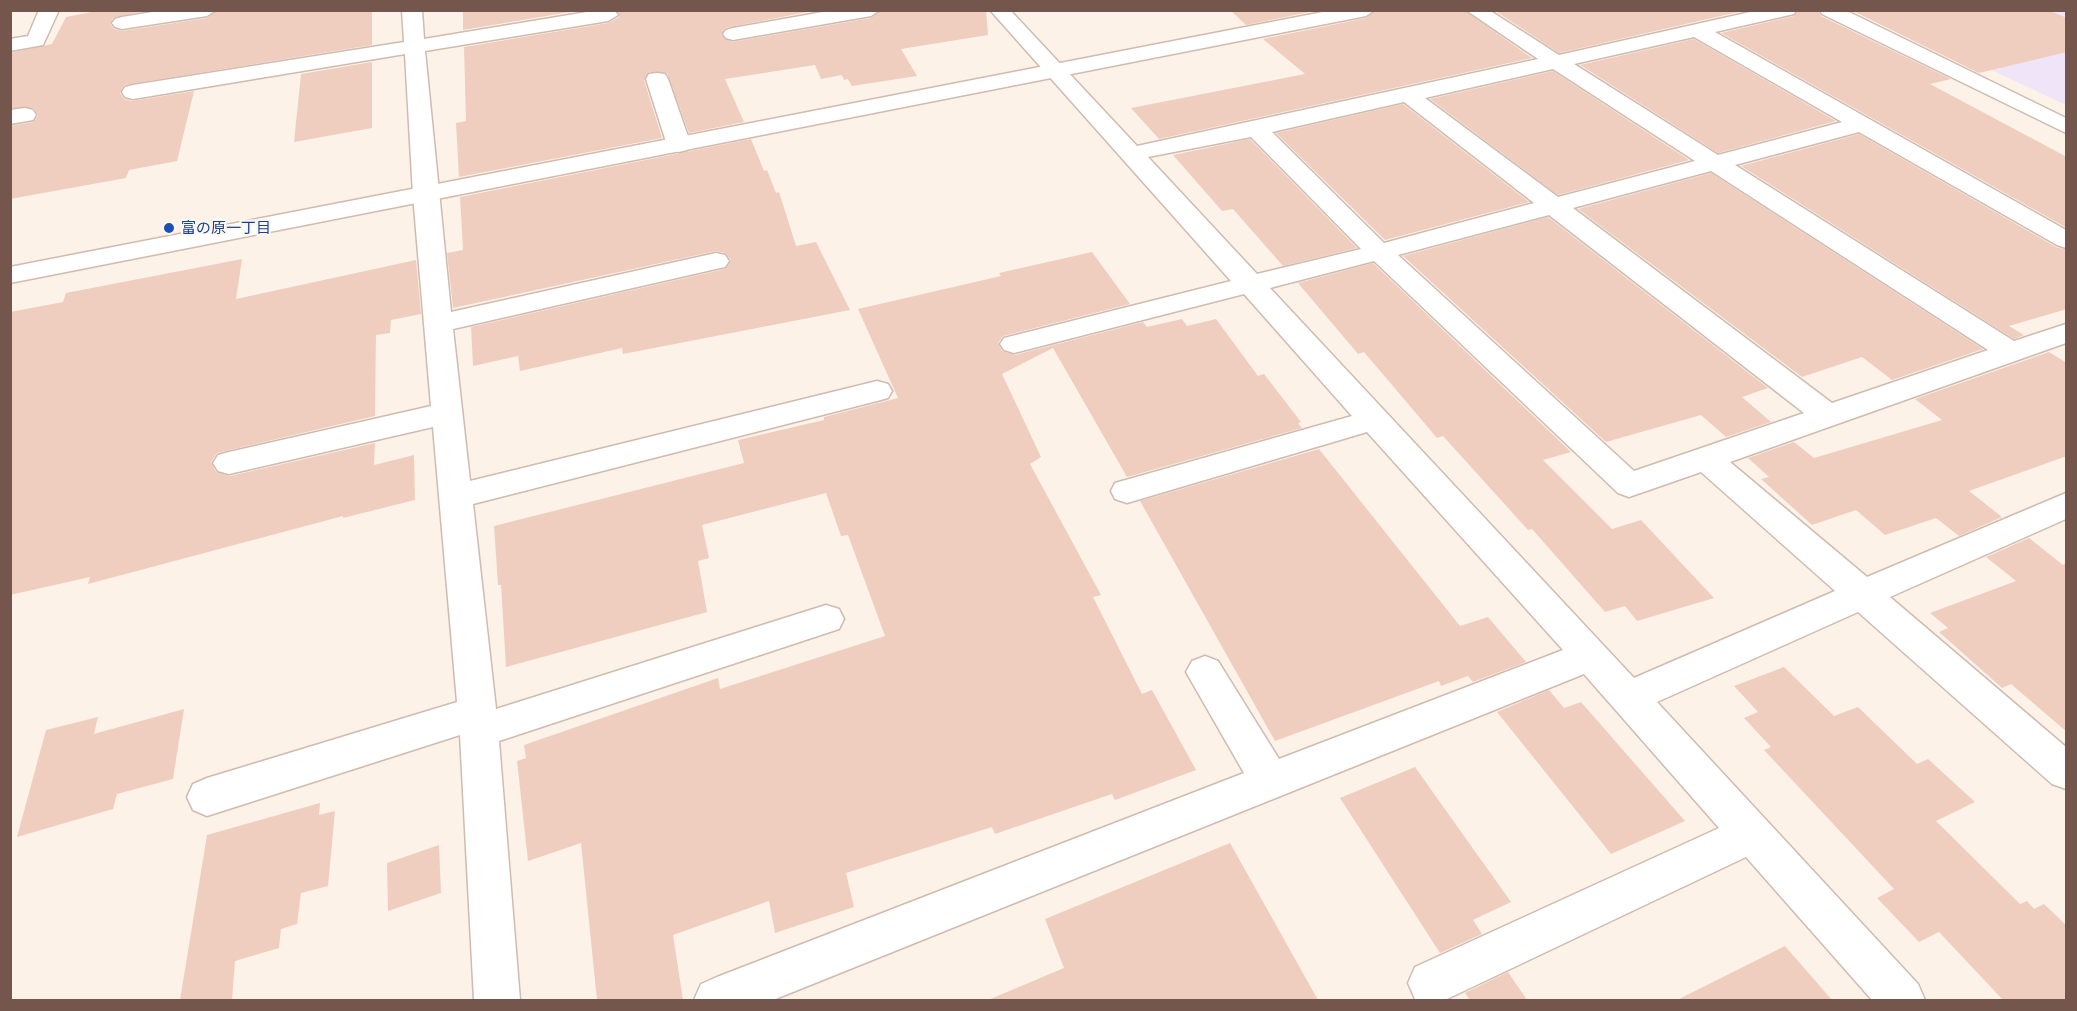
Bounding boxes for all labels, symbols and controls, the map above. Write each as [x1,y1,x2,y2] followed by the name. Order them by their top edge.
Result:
[181,219,271,237] place label: 富の原一丁目
[162,221,176,235] marker: 富の原一丁目

